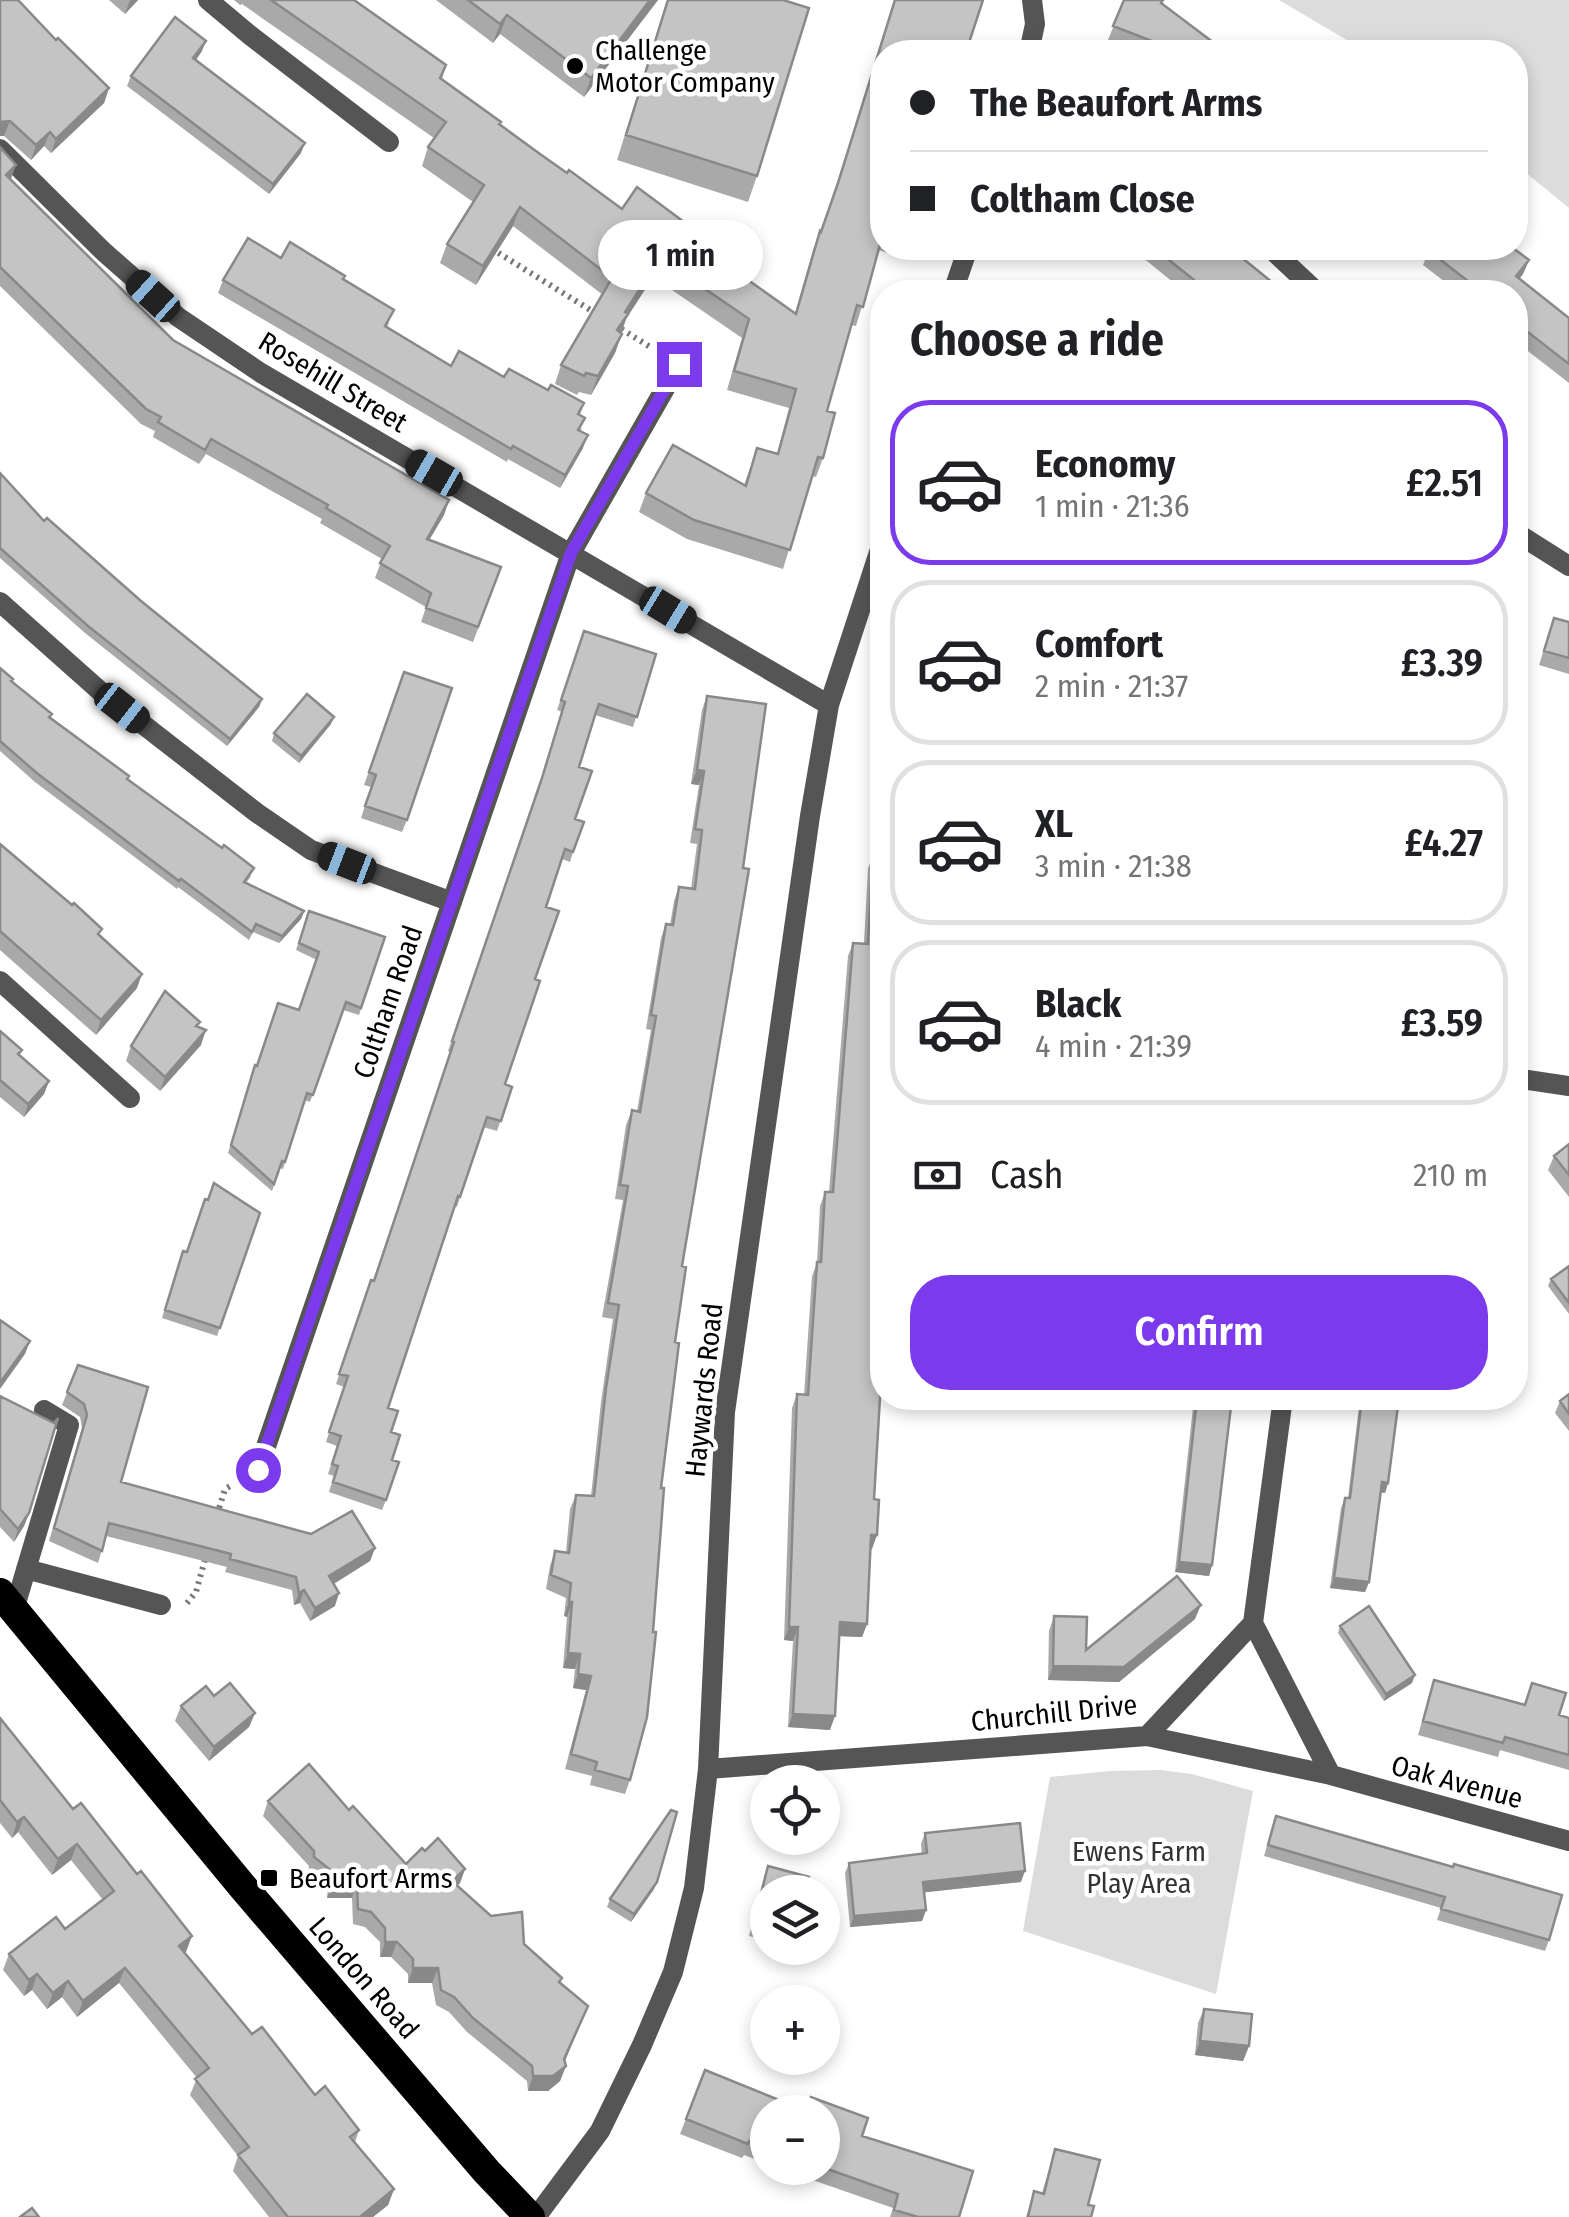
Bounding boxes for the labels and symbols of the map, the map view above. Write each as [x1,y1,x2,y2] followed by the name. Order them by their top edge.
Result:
[595,34,775,99] place label: Challenge Motor Company
[564,55,586,77] marker: Challenge Motor Company
[596,219,762,289] callout: 1 min
[121,265,185,327] car
[253,325,414,440] street label: Rosehill Street
[657,342,702,387] route end
[401,445,467,501] car
[635,582,701,638] car
[89,678,155,738] car
[314,838,380,888] car
[346,921,430,1083] street label: Coltham Road
[678,1301,730,1479] street label: Haywards Road
[236,1448,281,1493] route start
[969,1688,1139,1738] street label: Churchill Drive
[1388,1749,1526,1815] street label: Oak Avenue
[1072,1835,1206,1900] park label: Ewens Farm Play Area
[289,1862,453,1895] place label: Beaufort Arms
[258,1867,280,1889] marker: Beaufort Arms
[302,1910,426,2046] street label: London Road

